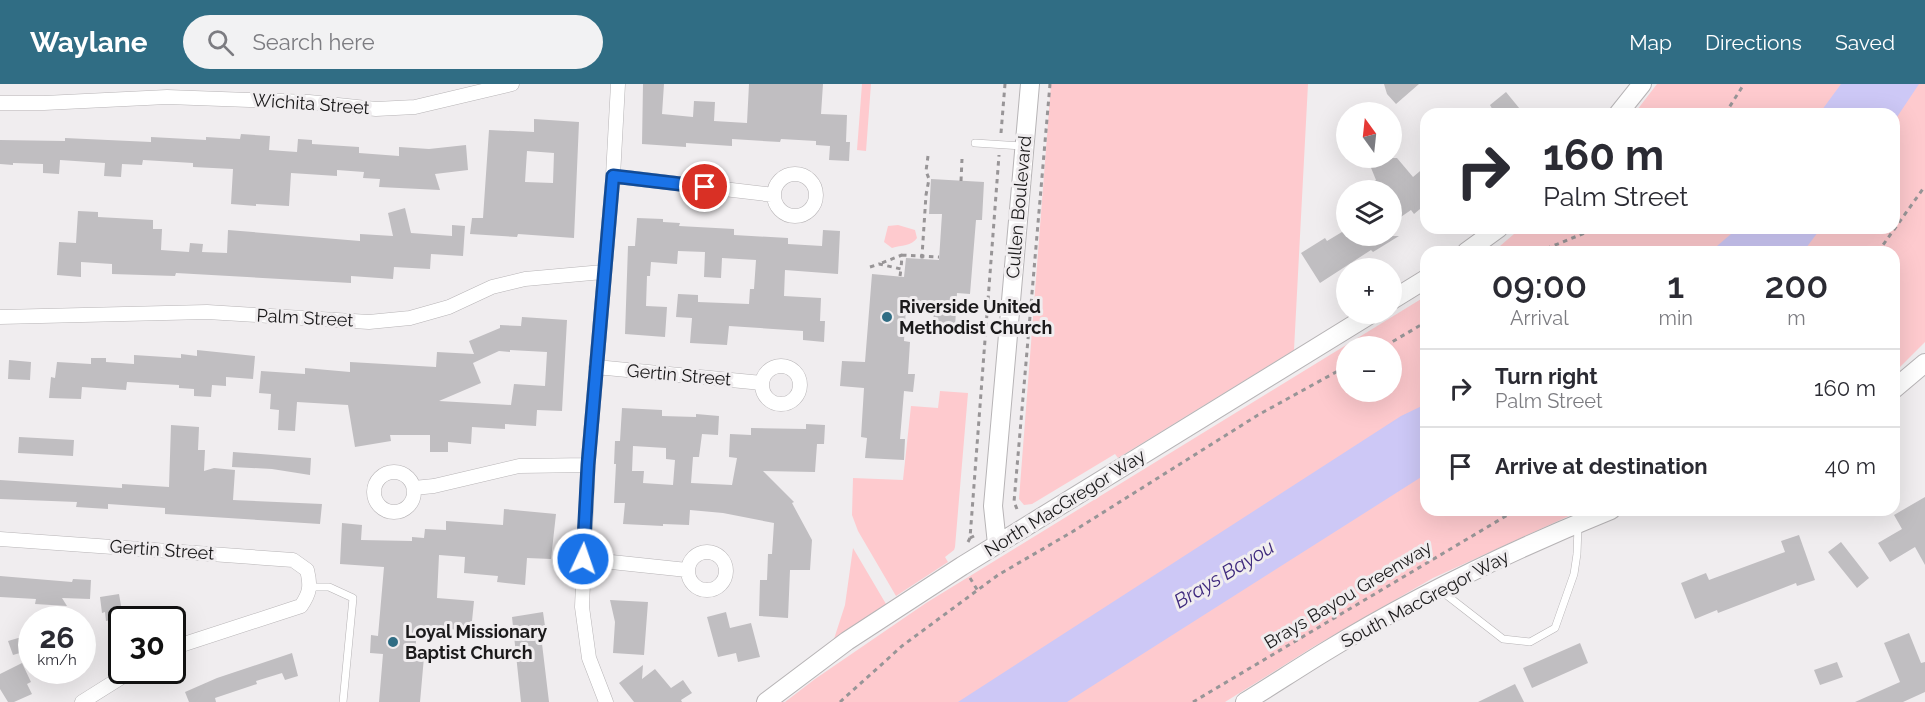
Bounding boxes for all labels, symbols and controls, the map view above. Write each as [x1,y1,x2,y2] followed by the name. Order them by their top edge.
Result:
[183,15,603,69] search box
[30,26,147,59] text: Waylane
[204,26,237,59] icon: search
[252,29,375,55] text: Search here
[1629,30,1672,55] text: Map
[1705,30,1802,55] text: Directions
[1835,30,1895,55] text: Saved
[252,89,370,118] street label: Wichita Street
[1336,102,1402,168] north arrow
[1336,102,1402,402] map controls
[1543,131,1664,180] text: 160 m
[1444,132,1522,210] icon: right
[1002,135,1035,279] street label: Cullen Boulevard
[679,161,730,212] pin
[688,170,721,203] icon: arrive
[1336,180,1402,246] button: layers
[1543,181,1688,212] text: Palm Street
[1336,258,1402,324] button: +
[1492,264,1587,306] text: 09:00
[1667,264,1684,306] text: 1
[1765,264,1828,306] text: 200
[899,296,1052,338] place label: Riverside United Methodist Church
[256,304,354,331] street label: Palm Street
[1510,306,1569,330] text: Arrival
[1659,306,1693,330] text: min
[1787,306,1806,330] text: m
[880,310,894,324] marker: Riverside United Methodist Church
[1336,336,1402,402] button: −
[626,359,732,390] street label: Gertin Street
[1495,363,1598,389] text: Turn right
[1444,372,1477,405] icon: right
[1814,375,1876,401] text: 160 m
[1495,389,1603,413] text: Palm Street
[980,444,1149,561] street label: North MacGregor Way
[1444,450,1477,483] icon: arrive
[1495,453,1708,479] text: Arrive at destination
[1825,453,1876,479] text: 40 m
[551,527,615,591] position arrow
[109,535,215,564] street label: Gertin Street
[1170,535,1278,613] water label: Brays Bayou
[1260,536,1435,653] street label: Brays Bayou Greenway
[1337,545,1513,652] street label: South MacGregor Way
[108,606,186,684] speed limit sign: 30
[39,620,75,655] text: 26
[405,621,547,663] place label: Loyal Missionary Baptist Church
[386,635,400,649] marker: Loyal Missionary Baptist Church
[37,651,77,669] text: km/h

